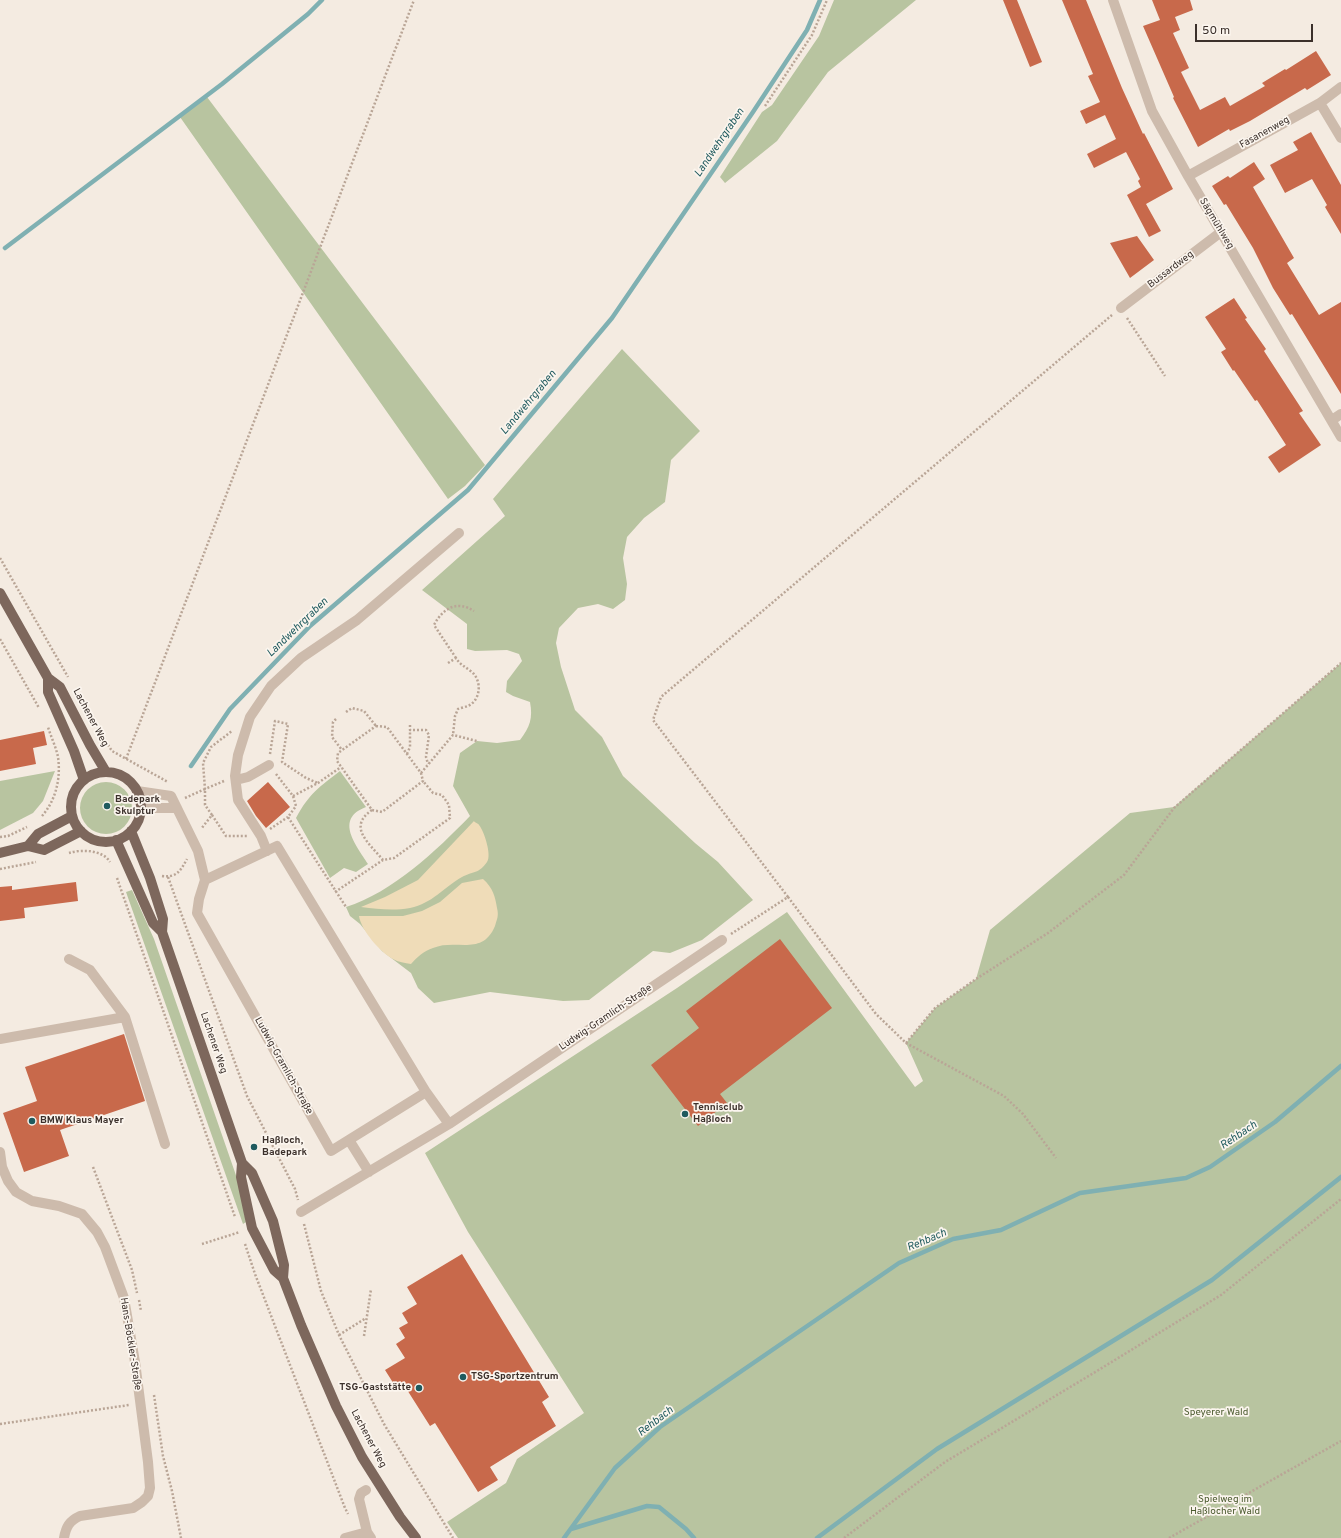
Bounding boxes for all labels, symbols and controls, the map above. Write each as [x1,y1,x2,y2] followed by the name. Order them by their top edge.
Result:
[1197,16,1315,42] scale bar
[1202,23,1230,39] text: 50 m
[692,106,748,180] water label: Landwehrgraben
[1238,114,1292,152] street label: Fasanenweg
[1196,196,1236,252] street label: Sägmühlweg
[1146,249,1196,291] street label: Bussardweg
[498,368,560,438] water label: Landwehrgraben
[265,595,331,661] water label: Landwehrgraben
[70,687,110,749] street label: Lachener Weg
[115,794,160,818] place label: Badepark Skulptur
[102,801,112,811] marker: Badepark Skulptur
[557,982,655,1054] street label: Ludwig-Gramlich-Straße
[197,1011,229,1075] street label: Lachener Weg
[251,1015,315,1117] street label: Ludwig-Gramlich-Straße
[693,1102,743,1126] place label: Tennisclub Haßloch
[680,1109,690,1119] marker: Tennisclub Haßloch
[40,1115,124,1127] place label: BMW Klaus Mayer
[27,1116,37,1126] marker: BMW Klaus Mayer
[1218,1119,1260,1153] water label: Rehbach
[262,1135,307,1158] place label: Haßloch, Badepark
[249,1142,259,1152] marker: Haßloch, Badepark
[905,1227,949,1255] water label: Rehbach
[117,1297,143,1391] street label: Hans-Böckler-Straße
[471,1371,559,1383] place label: TSG-Sportzentrum
[458,1372,468,1382] marker: TSG-Sportzentrum
[339,1382,411,1394] place label: TSG-Gaststätte
[414,1383,424,1393] marker: TSG-Gaststätte
[636,1404,676,1440] water label: Rehbach
[1184,1407,1248,1419] park label: Speyerer Wald
[348,1408,388,1470] street label: Lachener Weg
[1190,1494,1260,1518] park label: Spielweg im Haßlocher Wald

